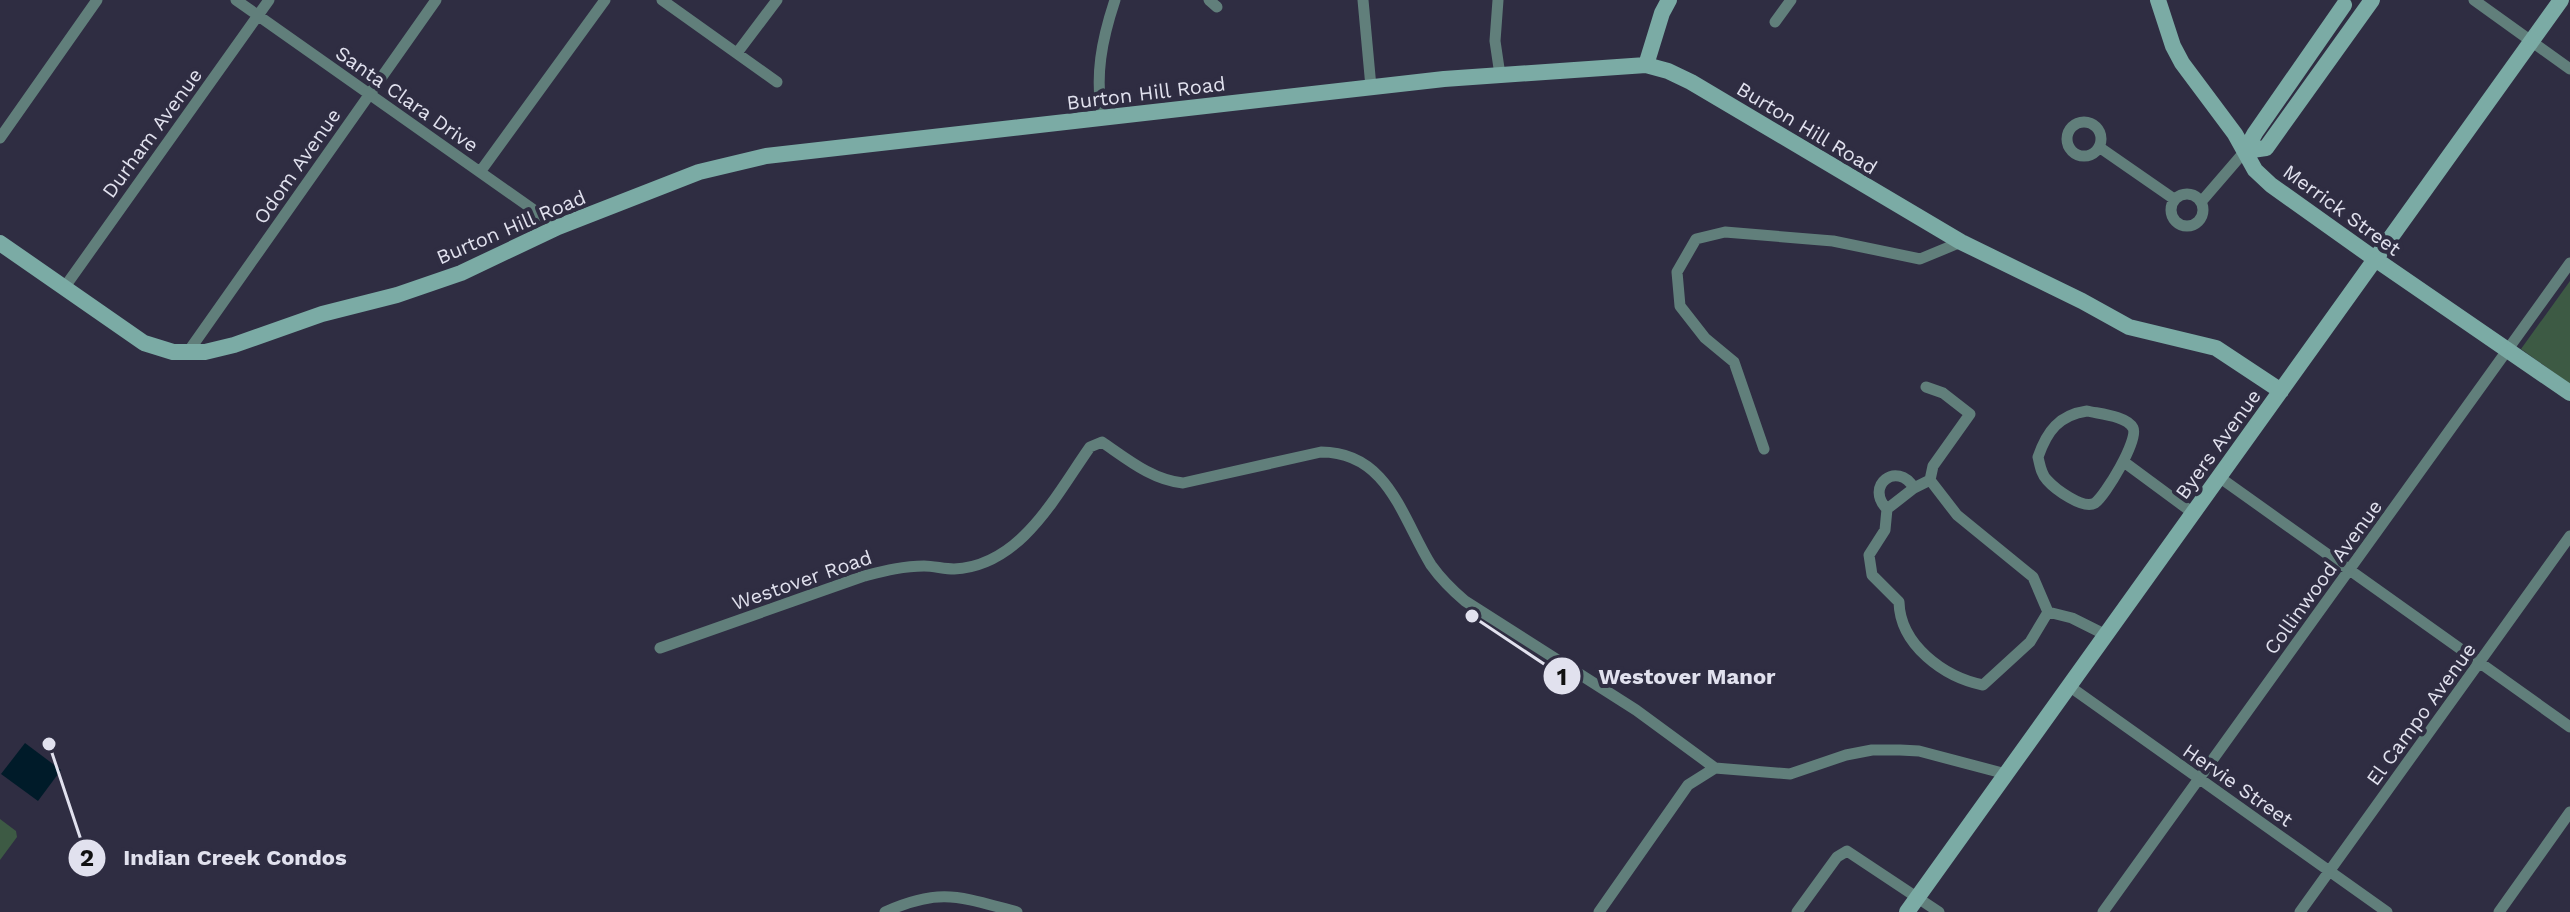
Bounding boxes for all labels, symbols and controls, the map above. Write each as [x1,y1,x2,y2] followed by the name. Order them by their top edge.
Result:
[331,41,483,157] street label: Santa Clara Drive
[97,63,207,203] street label: Durham Avenue
[1065,71,1227,115] street label: Burton Hill Road
[1732,77,1882,179] street label: Burton Hill Road
[248,104,346,228] street label: Odom Avenue
[2279,159,2406,261] street label: Merrick Street
[433,185,589,269] street label: Burton Hill Road
[2170,384,2266,504] street label: Byers Avenue
[2259,495,2387,659] street label: Collinwood Avenue
[729,545,875,615] street label: Westover Road
[2361,638,2481,790] street label: El Campo Avenue
[1542,653,1792,699] callout: Westover Manor
[1557,663,1567,691] text: 1
[1598,664,1776,689] text: Westover Manor
[2178,738,2298,832] street label: Hervie Street
[67,835,363,881] callout: Indian Creek Condos
[80,844,94,872] text: 2
[123,845,347,870] text: Indian Creek Condos

